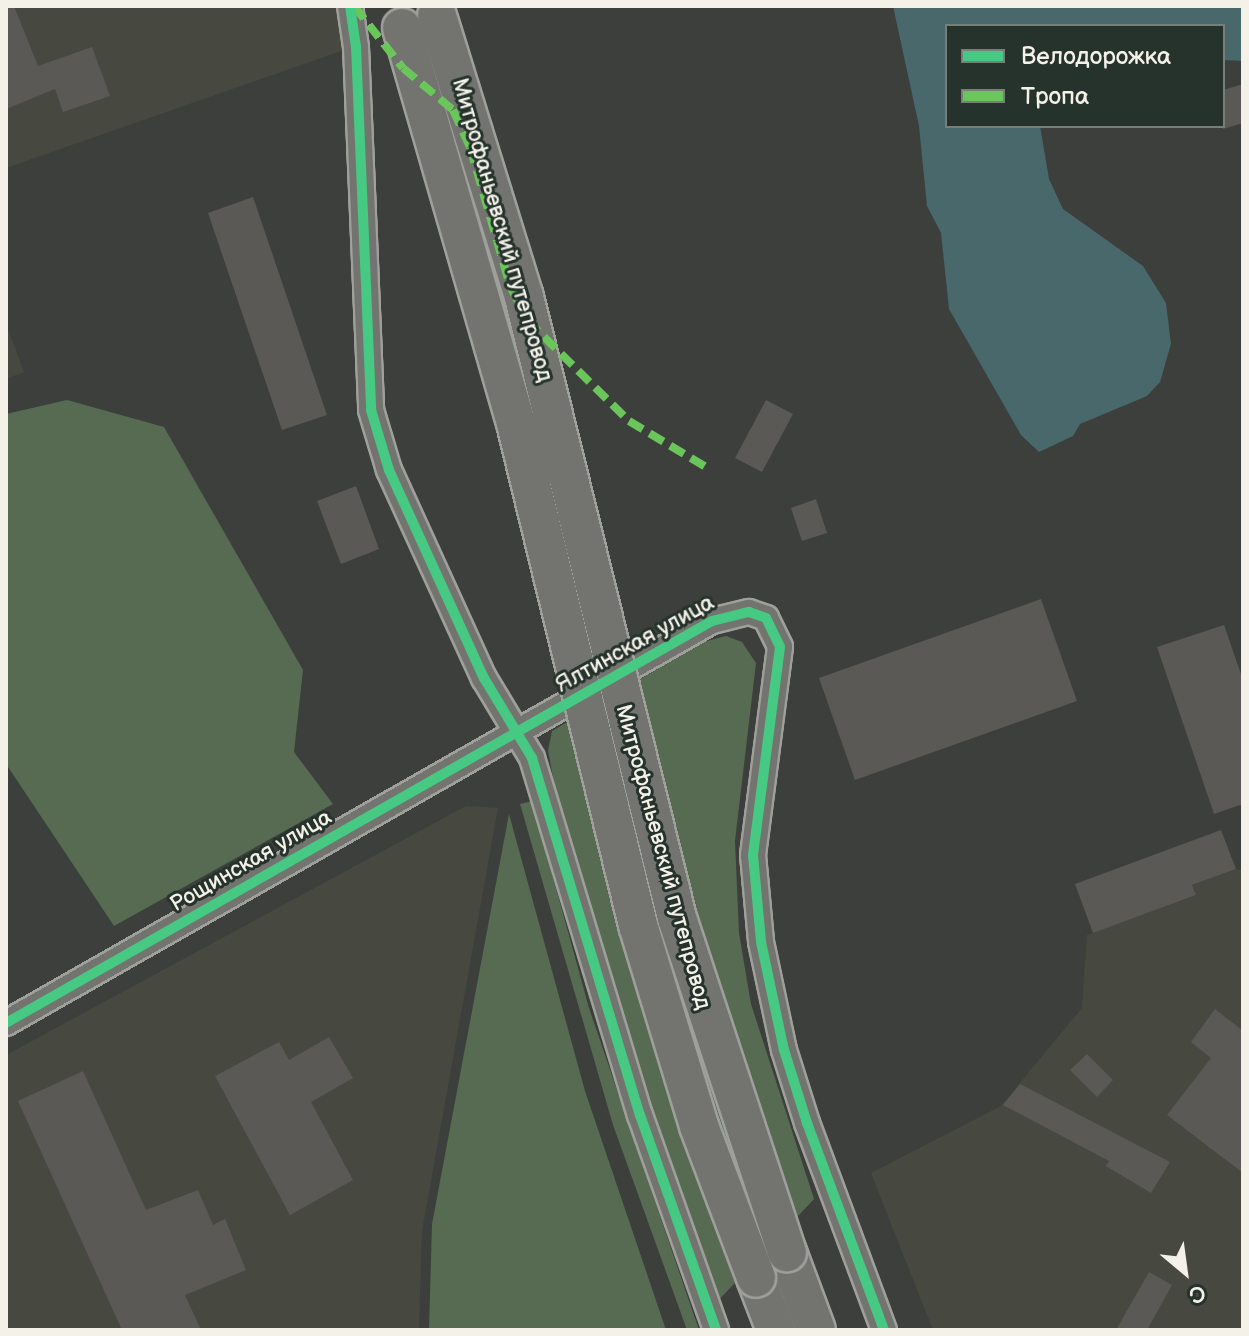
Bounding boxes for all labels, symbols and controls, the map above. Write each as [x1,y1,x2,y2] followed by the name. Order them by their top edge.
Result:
[945,24,1225,128] legend
[1021,42,1171,71] text: Велодорожка
[446,75,558,385] street label: Митрофаньевский путепровод
[1021,82,1089,111] text: Тропа
[551,590,719,698] street label: Ялтинская улица
[610,702,716,1012] street label: Митрофаньевский путепровод
[165,804,337,918] street label: Рощинская улица
[1145,1232,1225,1312] north arrow
[1184,1278,1210,1309] text: С

